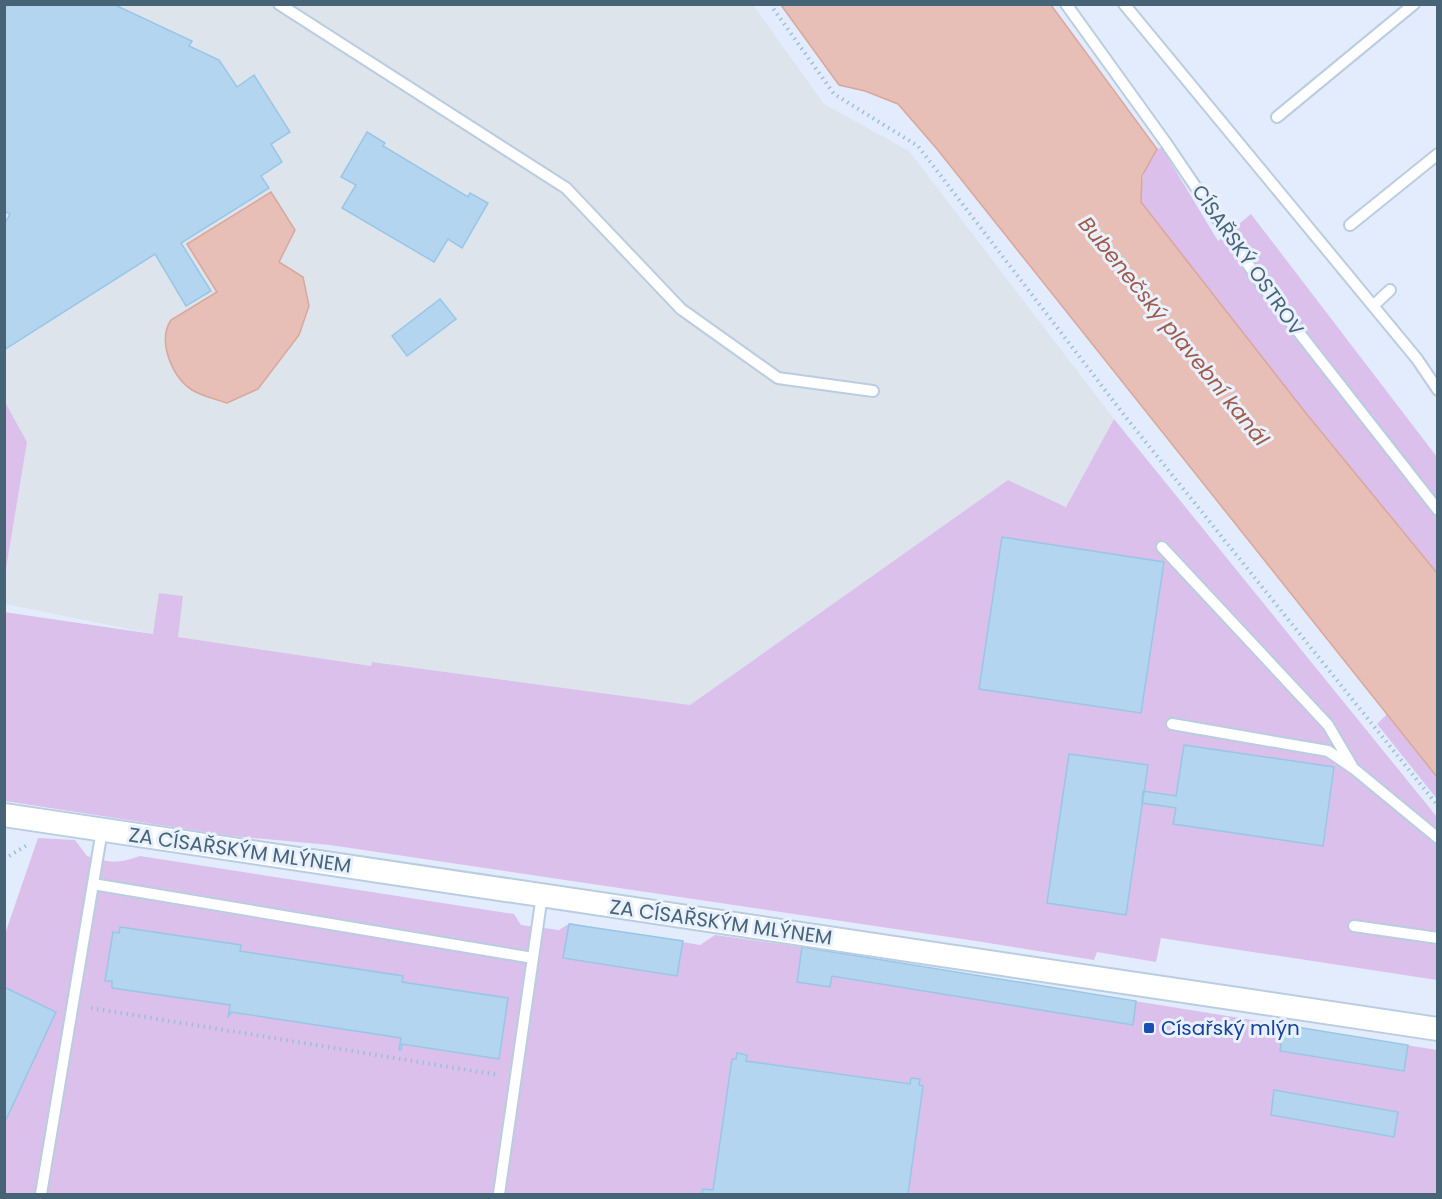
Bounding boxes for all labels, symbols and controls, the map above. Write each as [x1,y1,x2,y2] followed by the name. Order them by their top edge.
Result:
[1185,179,1311,341] street label: CÍSAŘSKÝ OSTROV
[1072,210,1276,453] water label: Bubenečský plavební kanál
[127,821,353,879] street label: ZA CÍSAŘSKÝM MLÝNEM
[608,893,834,951] street label: ZA CÍSAŘSKÝM MLÝNEM
[1161,1014,1300,1042] place label: Císařský mlýn
[1142,1021,1156,1035] marker: Císařský mlýn

